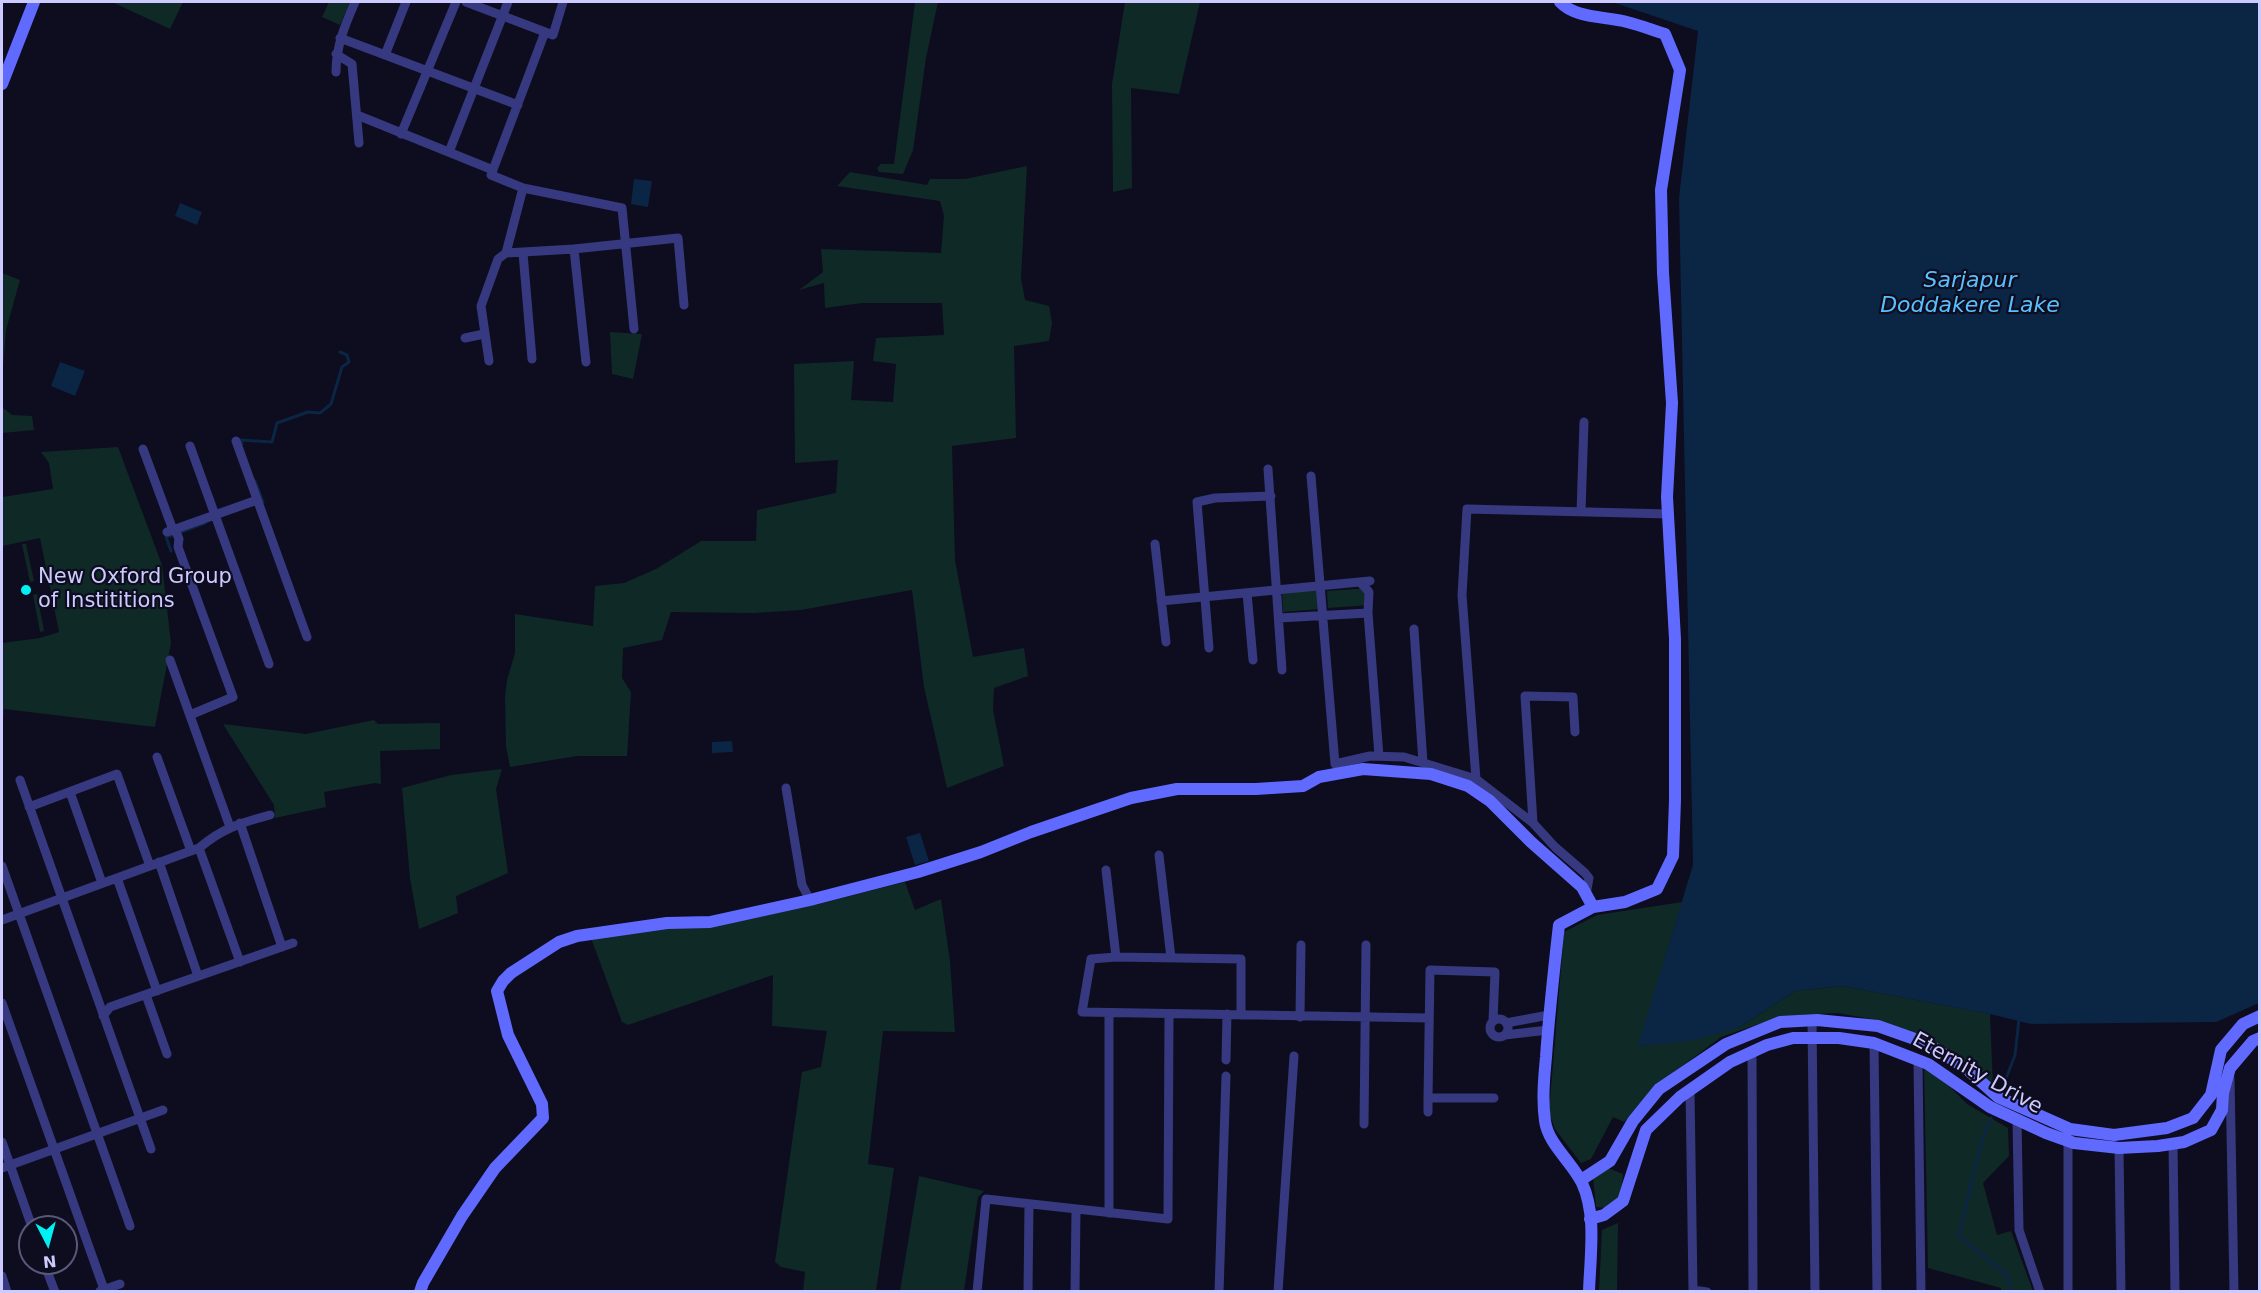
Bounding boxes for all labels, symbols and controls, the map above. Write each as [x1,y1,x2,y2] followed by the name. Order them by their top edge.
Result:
[1880,268,2060,320] water label: Sarjapur Doddakere Lake
[38,565,232,615] place label: New Oxford Group of Instititions
[19,583,33,597] marker: New Oxford Group of Instititions
[1907,1028,2047,1120] street label: Eternity Drive
[18,1215,78,1275] north arrow
[42,1251,57,1272] text: N

